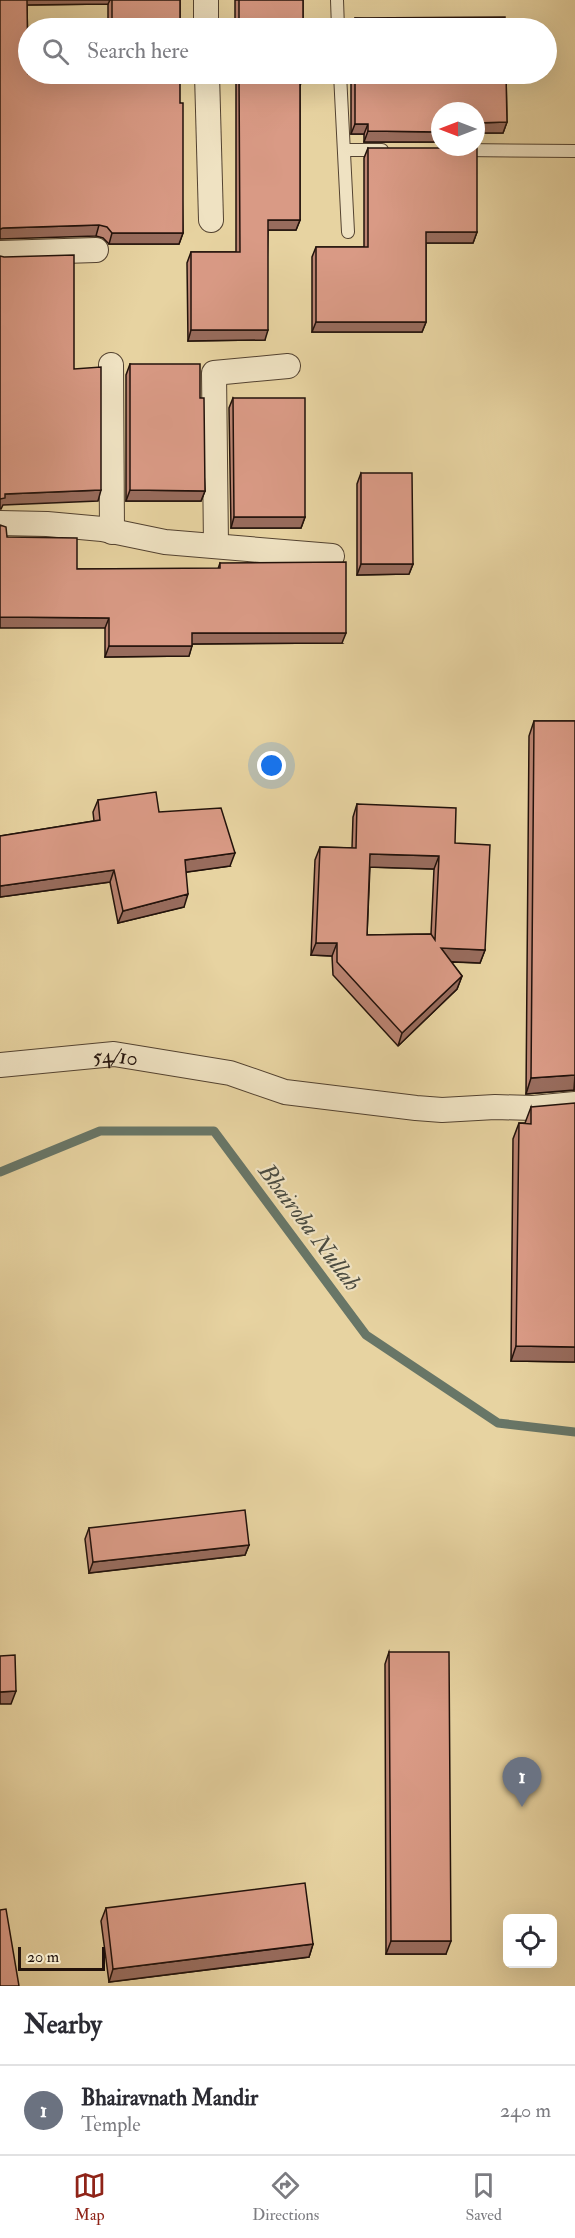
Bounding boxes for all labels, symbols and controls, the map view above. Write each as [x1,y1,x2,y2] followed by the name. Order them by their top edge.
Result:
[18,18,557,84] search box
[39,35,72,68] icon: search
[87,37,189,65] text: Search here
[431,102,485,156] north arrow
[257,751,286,780] your location
[91,1041,140,1073] street label: 54/10
[251,1156,368,1298] water label: Bhairoba Nullah
[502,1758,542,1807] pin: 1
[503,1914,557,1968] map controls
[503,1914,557,1968] button: locate
[18,1944,105,1972] scale bar
[27,1947,59,1967] text: 20 m
[24,2009,102,2041] text: Nearby
[81,2084,258,2112] text: Bhairavnath Mandir
[40,2098,47,2123] text: 1
[500,2098,551,2123] text: 240 m
[81,2112,141,2137] text: Temple
[73,2169,106,2225] tab: Map
[252,2169,319,2225] tab: Directions
[465,2169,502,2225] tab: Saved

